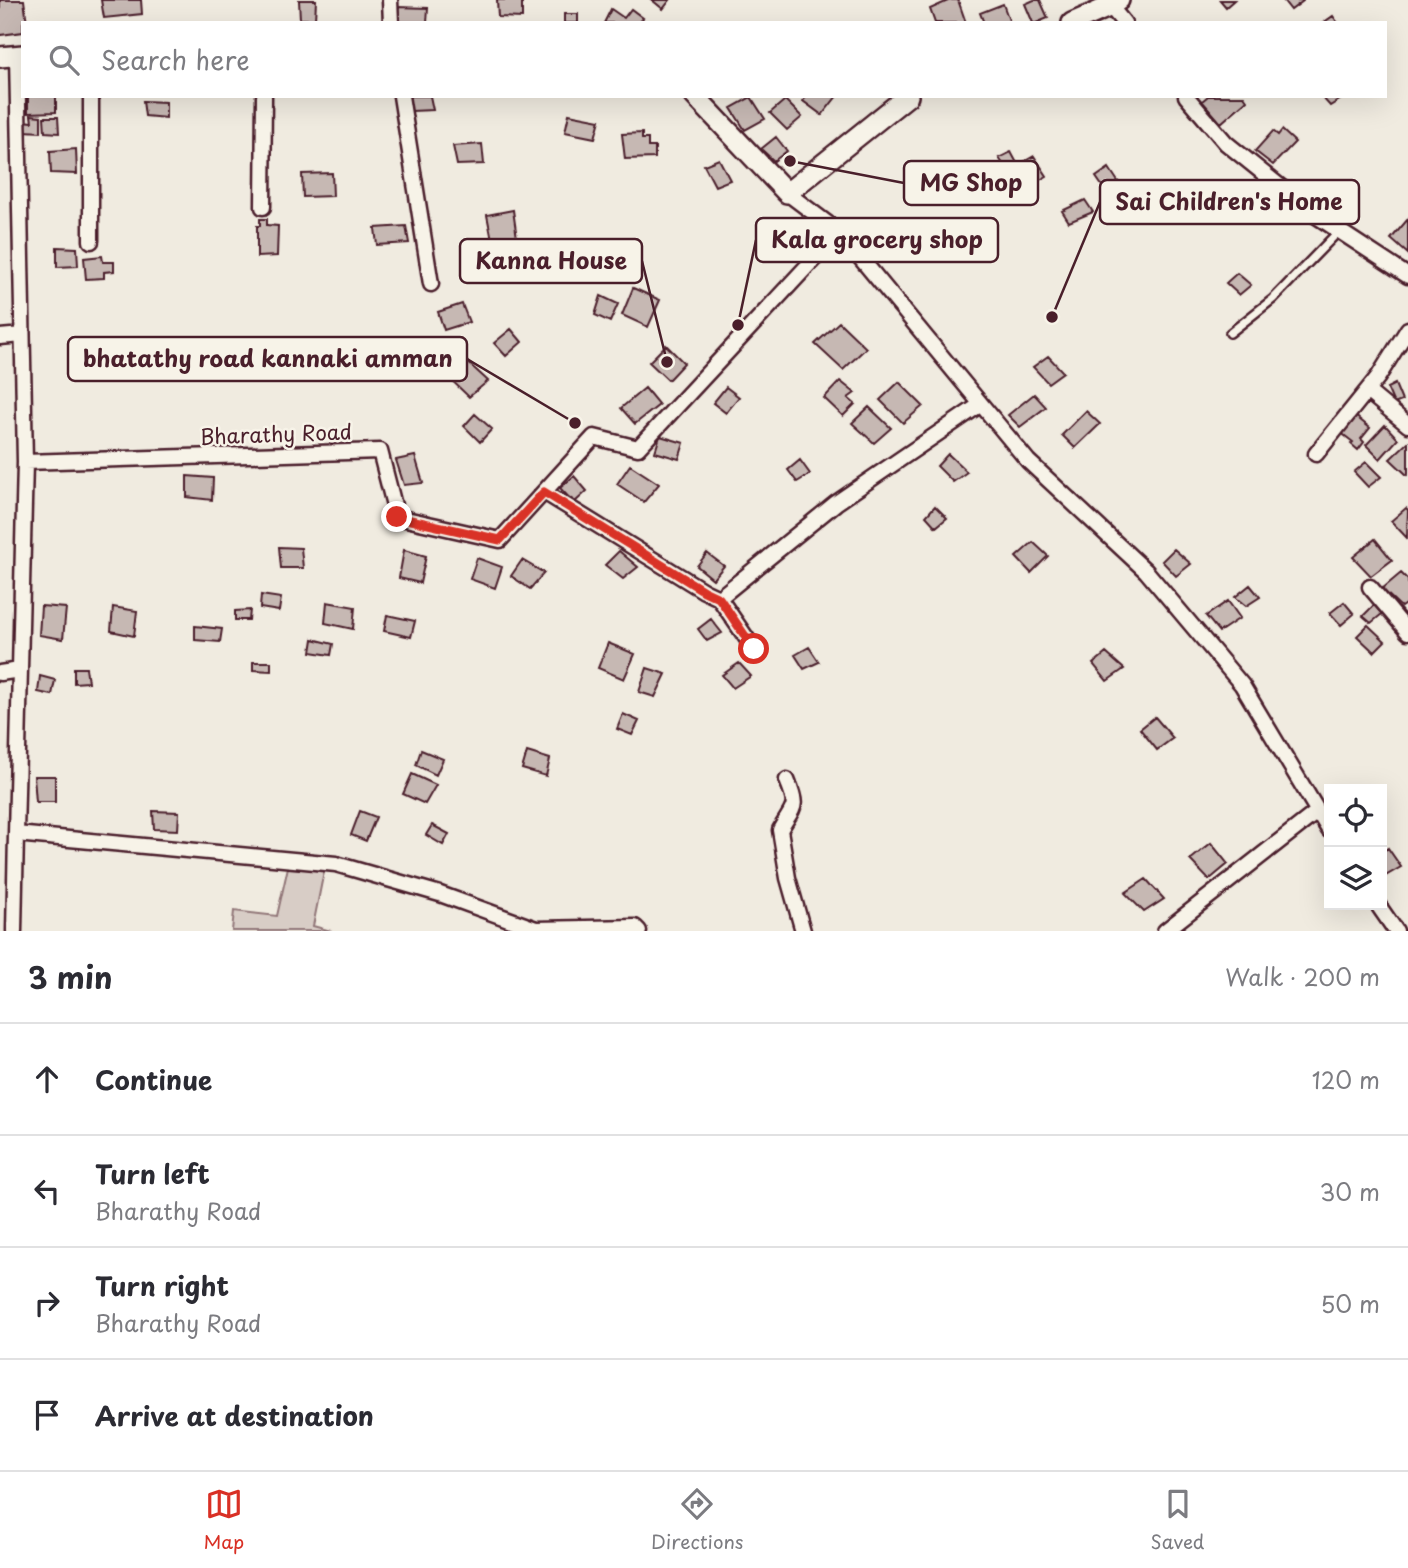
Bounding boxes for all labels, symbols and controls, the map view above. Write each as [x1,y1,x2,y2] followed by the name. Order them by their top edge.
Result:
[21,21,1387,98] search box
[101,40,250,79] text: Search here
[45,41,83,79] icon: search
[904,161,1038,205] callout: MG Shop
[920,164,1022,199] text: MG Shop
[1100,180,1359,224] callout: Sai Children's Home
[1115,183,1343,218] text: Sai Children's Home
[756,218,998,262] callout: Kala grocery shop
[771,221,983,256] text: Kala grocery shop
[460,239,642,283] callout: Kanna House
[475,242,628,277] text: Kanna House
[68,337,467,381] callout: bhatathy road kannaki amman
[83,340,453,375] text: bhatathy road kannaki amman
[199,414,353,452] street label: Bharathy Road
[381,501,412,532] route end
[738,633,769,664] route start
[1324,784,1387,910] map controls
[1324,784,1387,847] button: locate
[1324,847,1387,910] button: layers
[28,954,113,999] text: 3 min
[1225,959,1380,994] text: Walk · 200 m
[28,1060,66,1098] icon: ahead
[95,1060,212,1099] text: Continue
[1312,1062,1380,1097] text: 120 m
[95,1154,210,1193] text: Turn left
[28,1172,66,1210] icon: left
[1319,1174,1380,1209] text: 30 m
[95,1193,262,1228] text: Bharathy Road
[95,1266,229,1305] text: Turn right
[28,1284,66,1322] icon: right
[1320,1286,1380,1321] text: 50 m
[95,1305,262,1340] text: Bharathy Road
[28,1396,66,1434] icon: arrive
[95,1396,374,1435] text: Arrive at destination
[204,1485,244,1555] tab: Map
[651,1485,744,1555] tab: Directions
[1151,1485,1204,1555] tab: Saved

